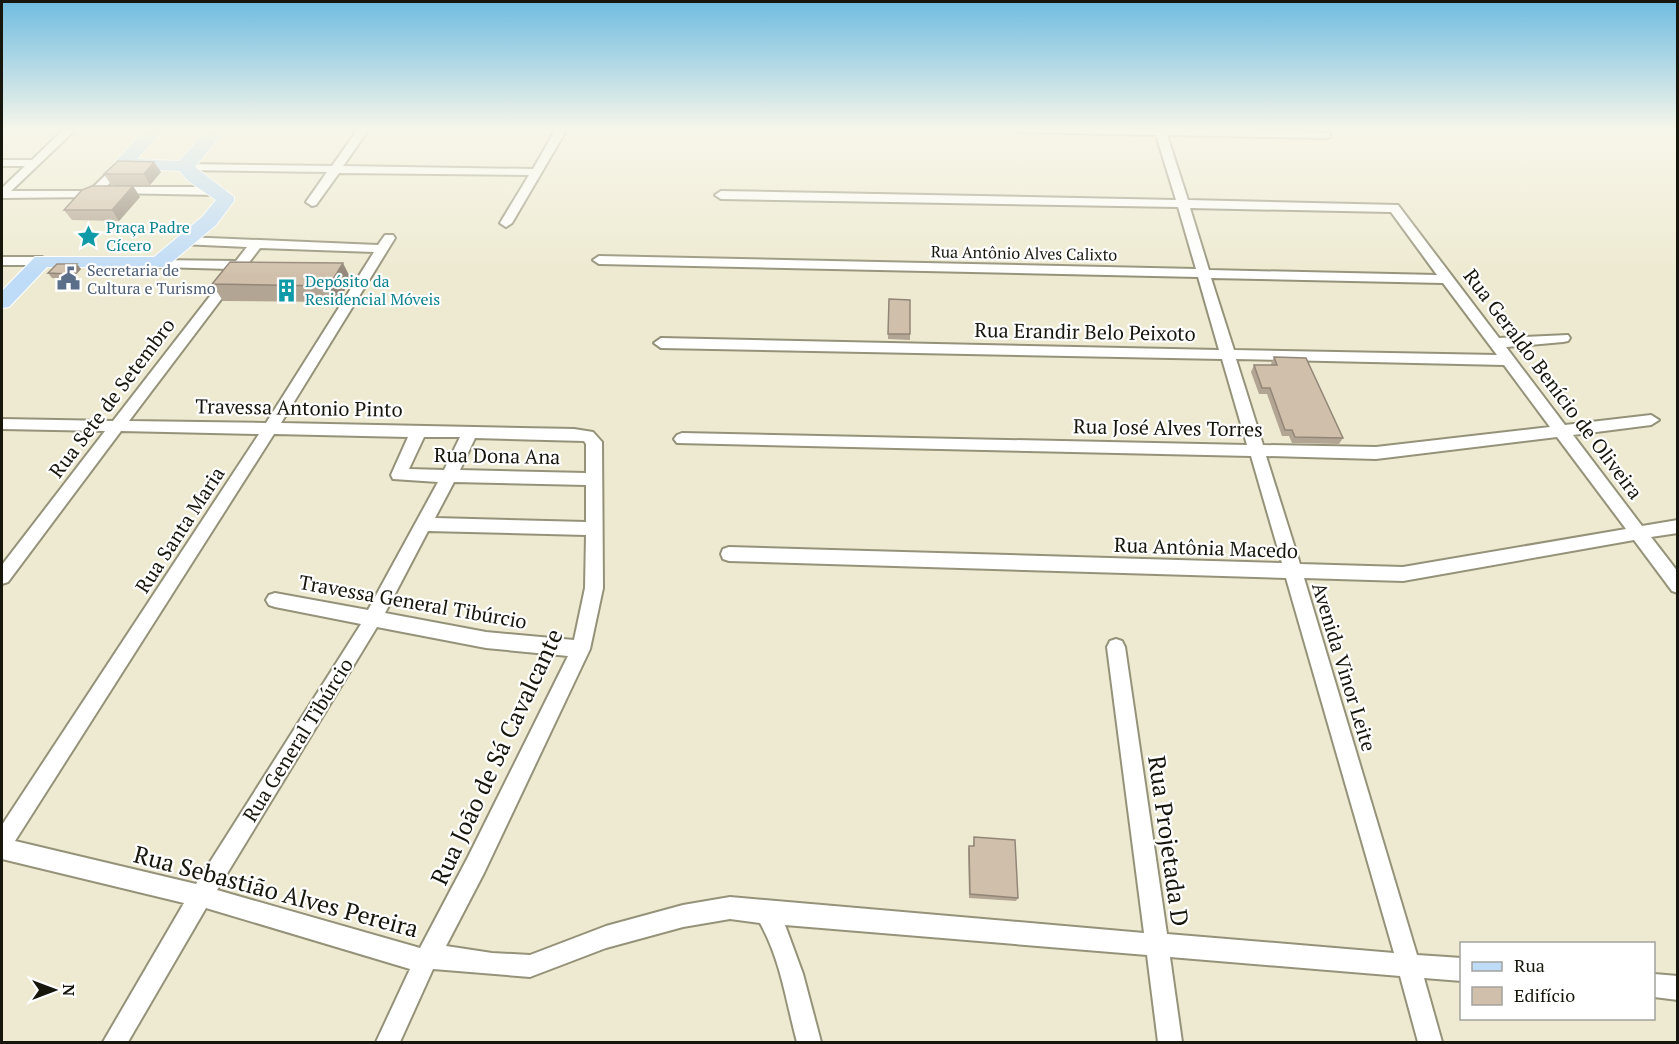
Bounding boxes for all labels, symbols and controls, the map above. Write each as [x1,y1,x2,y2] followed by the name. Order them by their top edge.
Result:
[106,216,190,256] place label: Praça Padre Cícero
[75,223,101,249] place icon: Praça Padre Cícero
[931,240,1118,266] street label: Rua Antônio Alves Calixto
[87,259,216,299] place label: Secretaria de Cultura e Turismo
[1458,263,1649,504] street label: Rua Geraldo Benício de Oliveira
[56,266,82,292] public building icon: Secretaria de Cultura e Turismo
[305,270,440,310] place label: Depósito da Residencial Móveis
[274,277,300,303] building icon: Depósito da Residencial Móveis
[43,312,181,483] street label: Rua Sete de Setembro
[974,316,1196,347] street label: Rua Erandir Belo Peixoto
[195,392,403,423] street label: Travessa Antonio Pinto
[1073,412,1263,443] street label: Rua José Alves Torres
[434,441,560,470] street label: Rua Dona Ana
[129,461,231,598] street label: Rua Santa Maria
[1113,531,1299,564] street label: Rua Antônia Macedo
[297,568,529,635] street label: Travessa General Tibúrcio
[1306,579,1383,755] street label: Avenida Vinor Leite
[423,623,570,890] street label: Rua João de Sá Cavalcante
[236,653,359,827] street label: Rua General Tibúrcio
[1141,753,1197,928] street label: Rua Projetada D
[130,838,422,944] street label: Rua Sebastião Alves Pereira
[1460,942,1655,1020] legend
[1514,953,1545,977] text: Rua
[24,960,84,1020] north arrow
[1514,983,1575,1007] text: Edifício
[58,984,80,996] text: N

